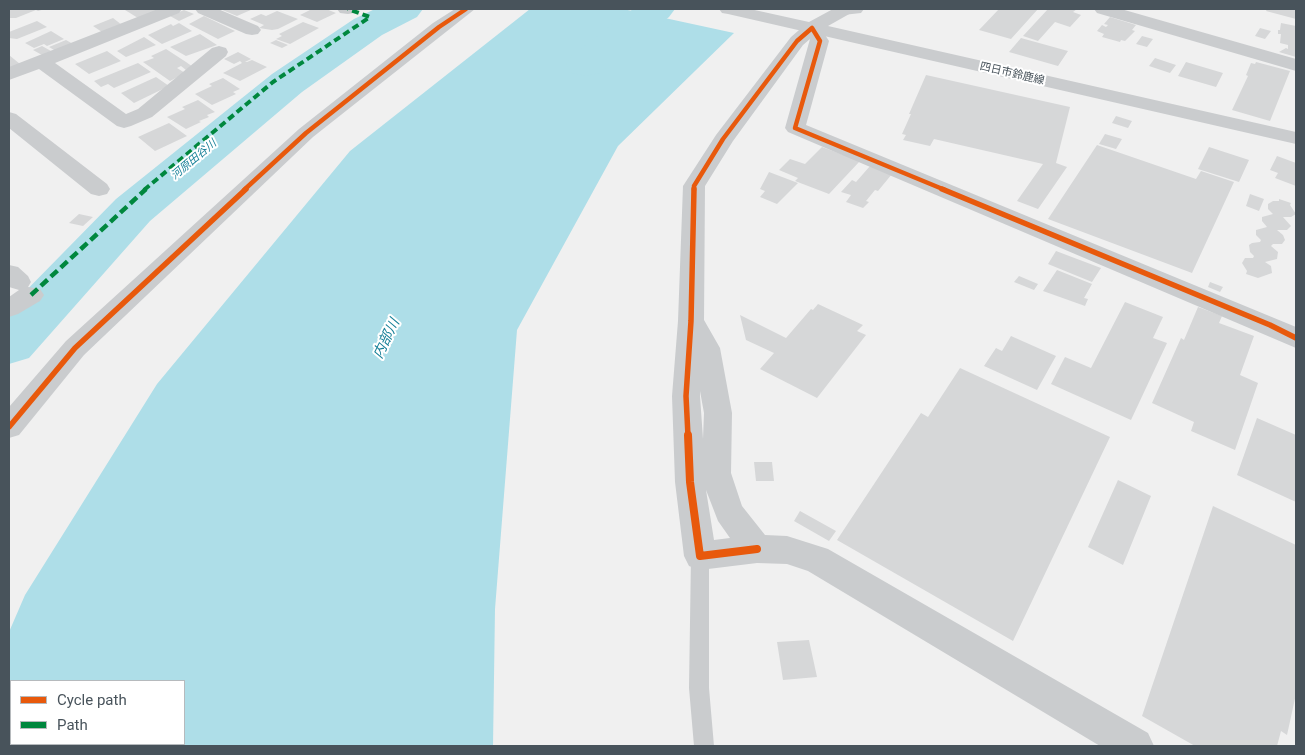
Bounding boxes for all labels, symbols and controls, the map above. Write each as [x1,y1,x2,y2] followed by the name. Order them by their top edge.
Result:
[978,60,1046,88] street label: 四日市鈴鹿線
[169,137,219,183] water label: 河原田谷川
[370,316,404,362] water label: 内部川
[10,680,185,745] legend
[57,691,127,709] text: Cycle path
[57,716,88,734] text: Path

